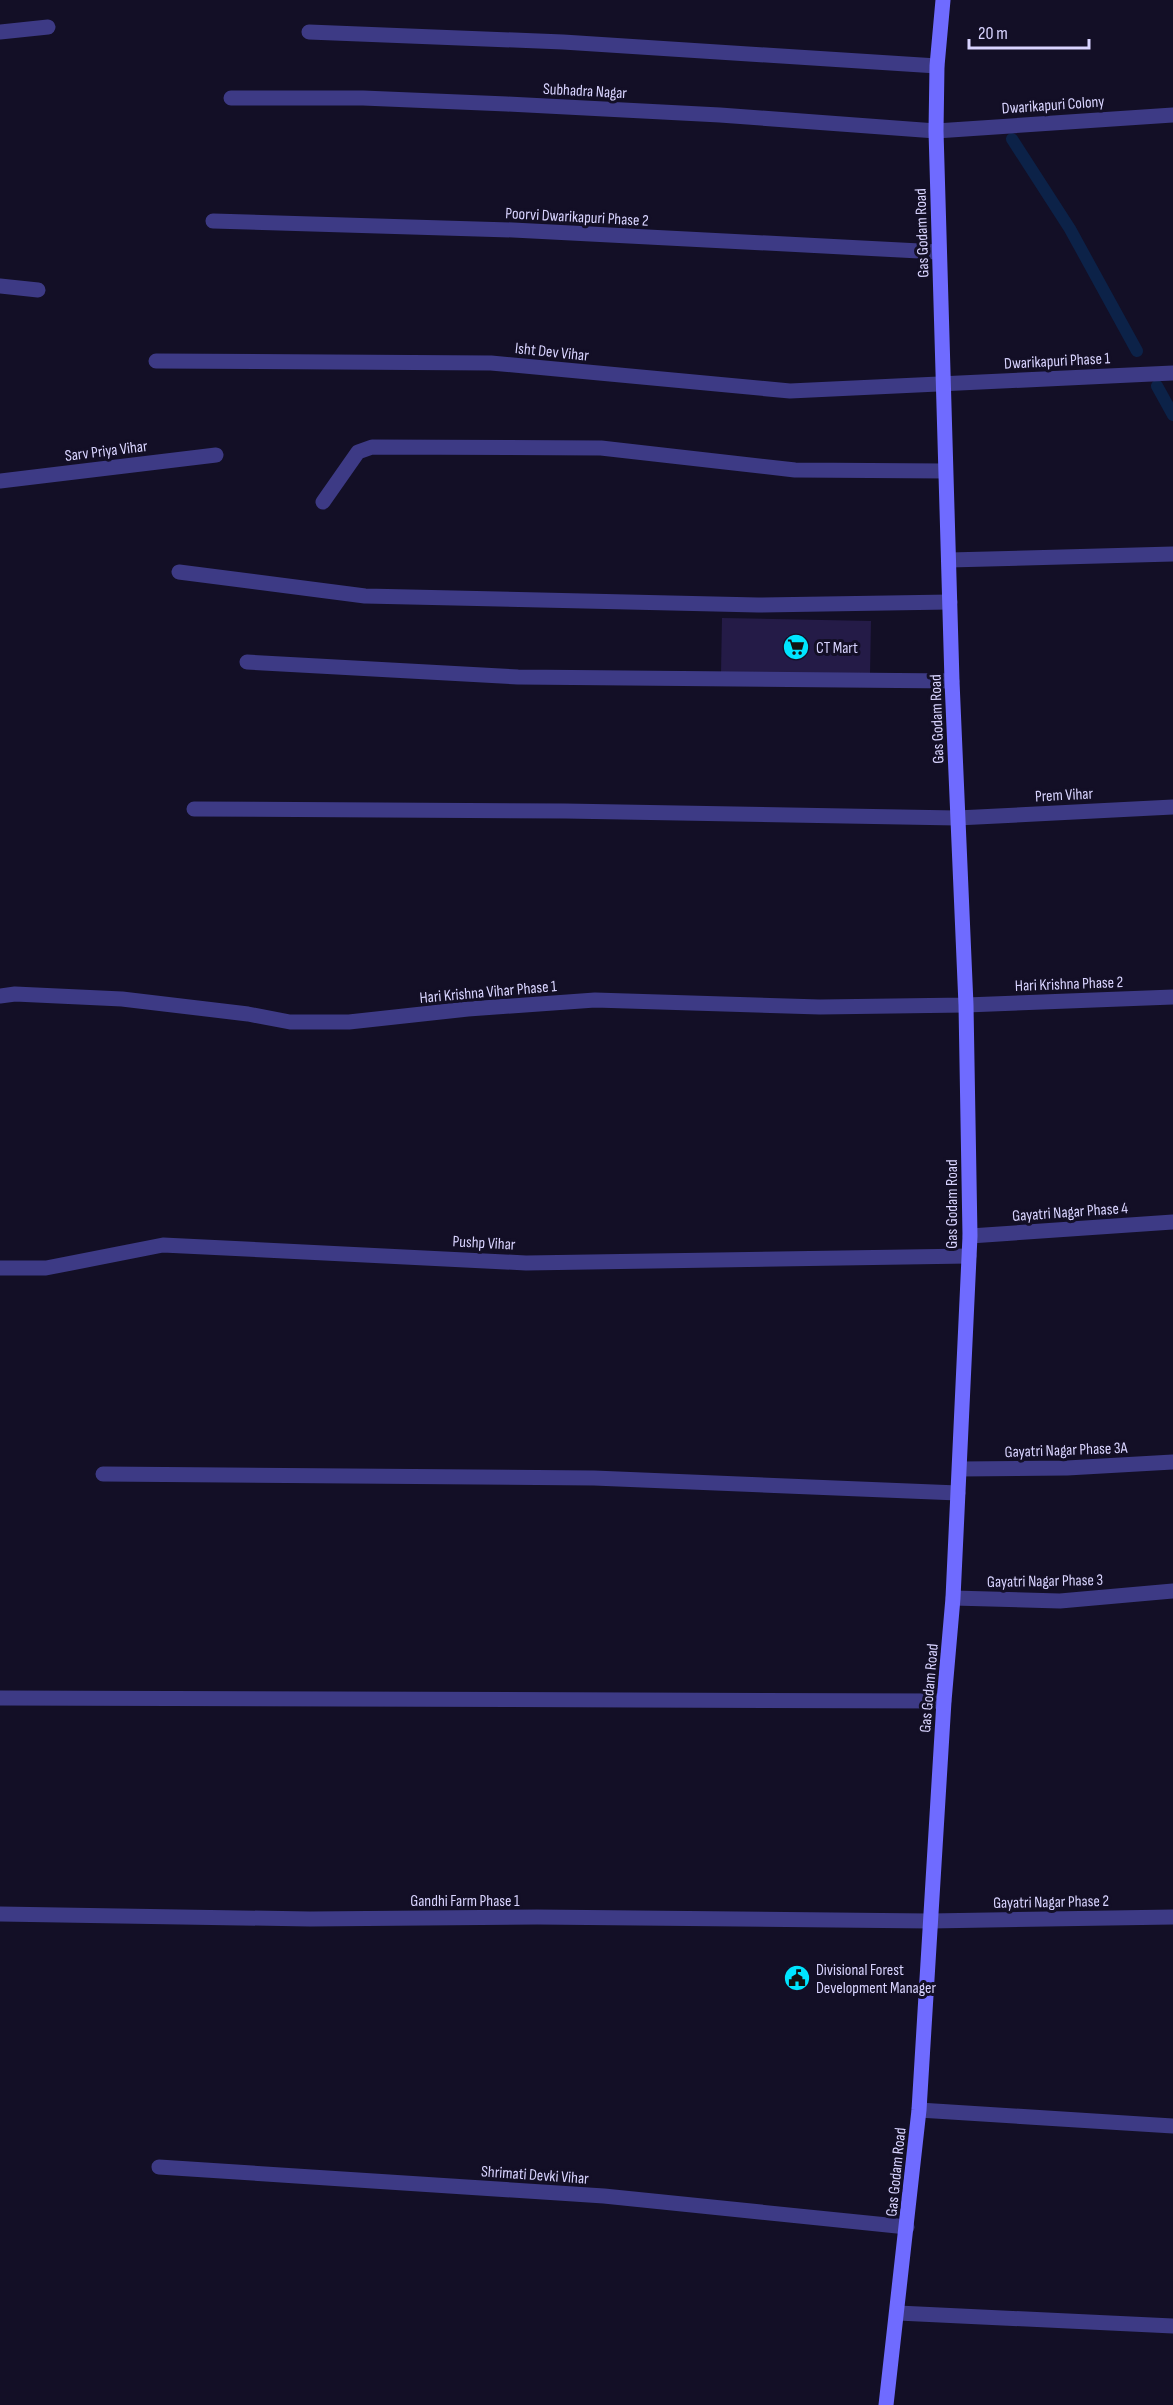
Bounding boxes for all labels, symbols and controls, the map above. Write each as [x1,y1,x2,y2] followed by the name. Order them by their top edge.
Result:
[969,12,1089,50] scale bar
[978,23,1008,44] text: 20 m
[542,80,628,103] street label: Subhadra Nagar
[1001,92,1105,119] street label: Dwarikapuri Colony
[911,188,934,278] street label: Gas Godam Road
[505,204,649,231] street label: Poorvi Dwarikapuri Phase 2
[514,339,590,366] street label: Isht Dev Vihar
[1004,349,1111,374] street label: Dwarikapuri Phase 1
[64,437,149,466] street label: Sarv Priya Vihar
[781,632,811,662] supermarket icon: CT Mart
[816,639,858,658] place label: CT Mart
[926,674,949,764] street label: Gas Godam Road
[1035,784,1094,807] street label: Prem Vihar
[1015,973,1124,996] street label: Hari Krishna Phase 2
[419,977,558,1008] street label: Hari Krishna Vihar Phase 1
[943,1159,962,1249] street label: Gas Godam Road
[1012,1199,1129,1226] street label: Gayatri Nagar Phase 4
[452,1232,516,1255] street label: Pushp Vihar
[1004,1439,1128,1462] street label: Gayatri Nagar Phase 3A
[987,1571,1103,1592] street label: Gayatri Nagar Phase 3
[916,1643,943,1733] street label: Gas Godam Road
[410,1892,520,1911] street label: Gandhi Farm Phase 1
[993,1892,1109,1913] street label: Gayatri Nagar Phase 2
[816,1961,936,1998] place label: Divisional Forest Development Manager
[782,1963,812,1993] public building icon: Divisional Forest Development Manager
[882,2127,911,2218] street label: Gas Godam Road
[480,2162,590,2189] street label: Shrimati Devki Vihar

